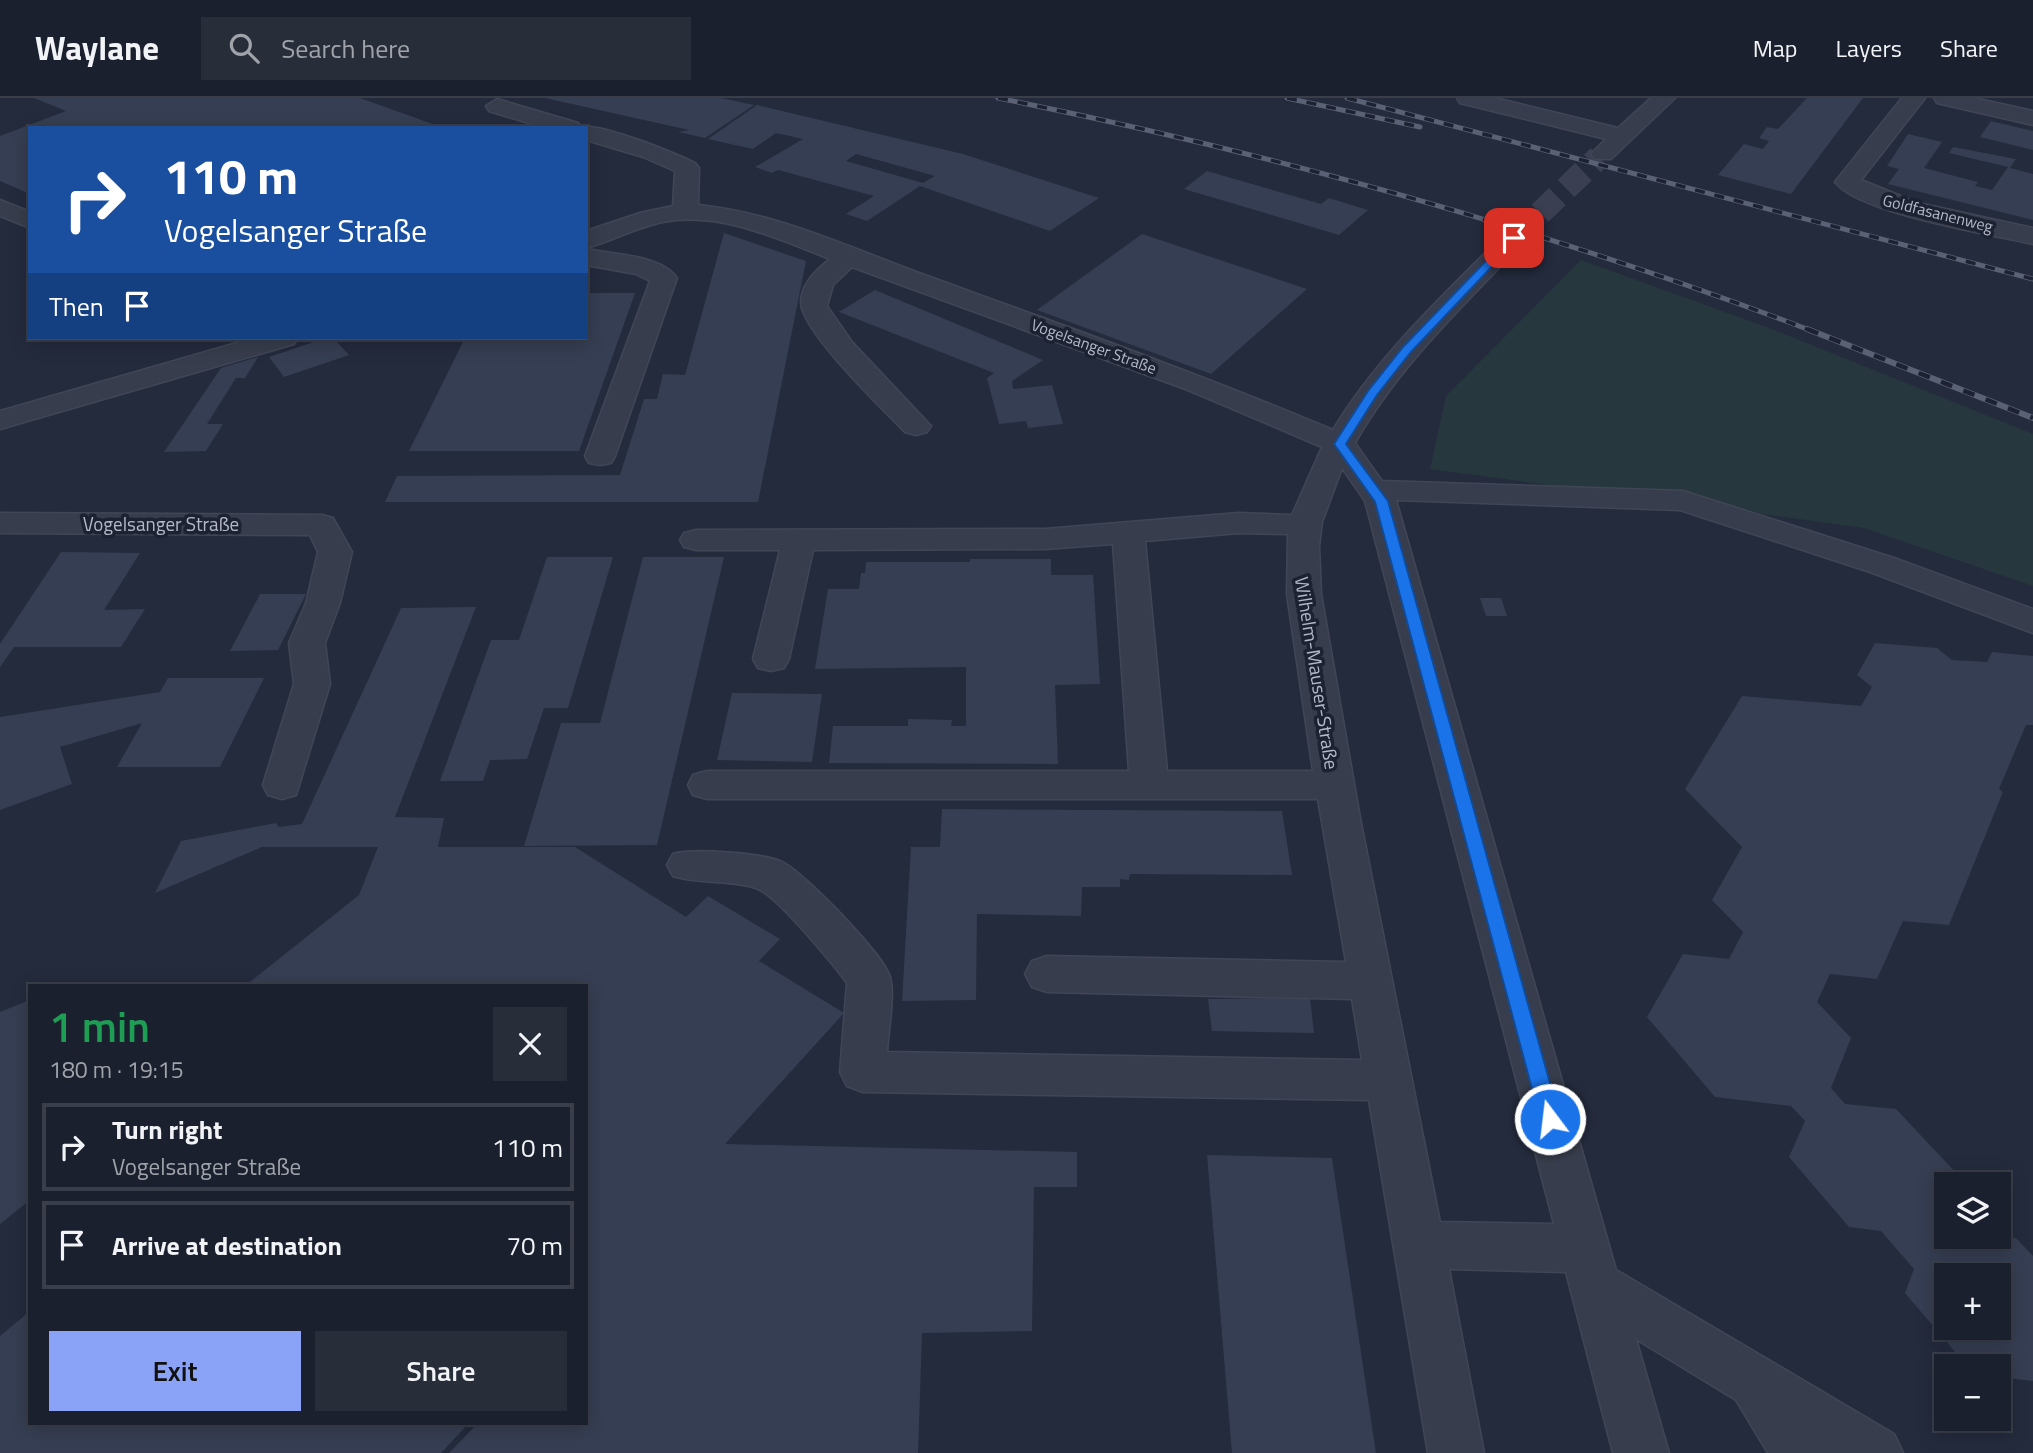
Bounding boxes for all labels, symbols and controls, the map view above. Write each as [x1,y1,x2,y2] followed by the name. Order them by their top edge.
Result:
[201,17,691,80] search box
[35,23,159,73] text: Waylane
[225,29,263,67] icon: search
[281,29,410,68] text: Search here
[1753,30,1798,66] text: Map
[1836,30,1902,66] text: Layers
[1940,30,1998,66] text: Share
[164,138,298,213] text: 110 m
[49,154,140,245] icon: right
[1880,188,1996,238] street label: Goldfasanenweg
[164,206,427,254] text: Vogelsanger Straße
[1484,208,1544,268] pin
[1495,219,1533,257] icon: arrive
[49,287,104,326] text: Then
[118,287,156,325] icon: arrive
[1028,312,1160,380] street label: Vogelsanger Straße
[83,509,239,538] street label: Vogelsanger Straße
[1288,575,1347,771] street label: Wilhelm-Mauser-Straße
[49,994,150,1058] text: 1 min
[493,1007,567,1081] button: close
[49,1052,184,1087] text: 180 m · 19:15
[1513,1082,1587,1156] position arrow
[112,1110,223,1149] text: Turn right
[53,1128,91,1166] icon: right
[492,1128,563,1167] text: 110 m
[112,1149,301,1184] text: Vogelsanger Straße
[1934,1172,2011,1431] map controls
[1934,1172,2011,1249] button: layers
[53,1226,91,1264] icon: arrive
[112,1226,342,1265] text: Arrive at destination
[506,1226,563,1265] text: 70 m
[1934,1263,2011,1340] button: +
[49,1331,301,1411] button: Exit
[315,1331,567,1411] button: Share
[1934,1354,2011,1431] button: −

